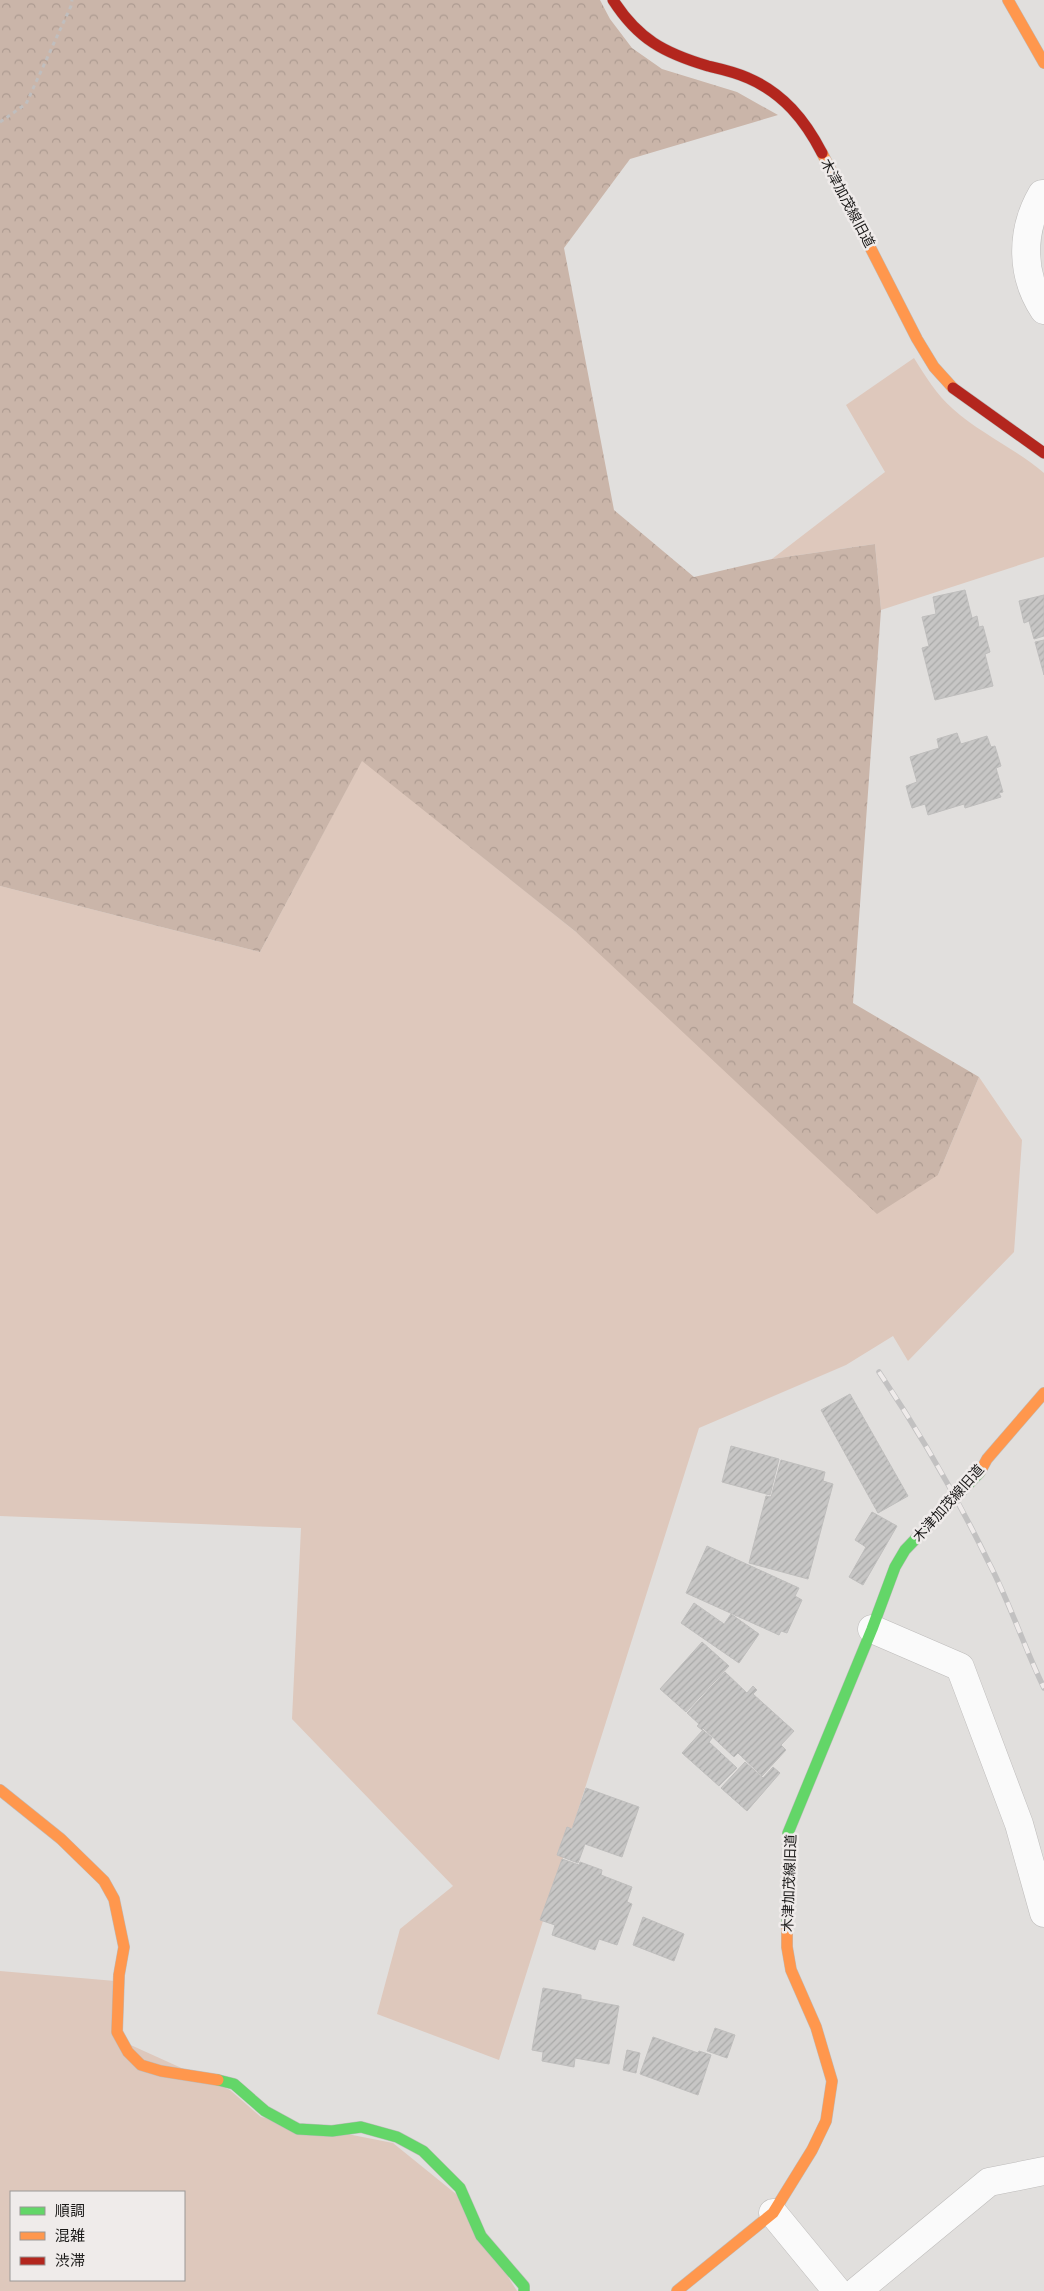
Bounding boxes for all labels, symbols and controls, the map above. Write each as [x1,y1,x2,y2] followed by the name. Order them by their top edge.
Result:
[817,156,879,250] street label: 木津加茂線旧道
[909,1461,987,1545] street label: 木津加茂線旧道
[778,1834,800,1932] street label: 木津加茂線旧道
[10,2191,185,2281] legend
[55,2201,85,2220] text: 順調
[55,2226,85,2245] text: 混雑
[55,2251,85,2270] text: 渋滞

